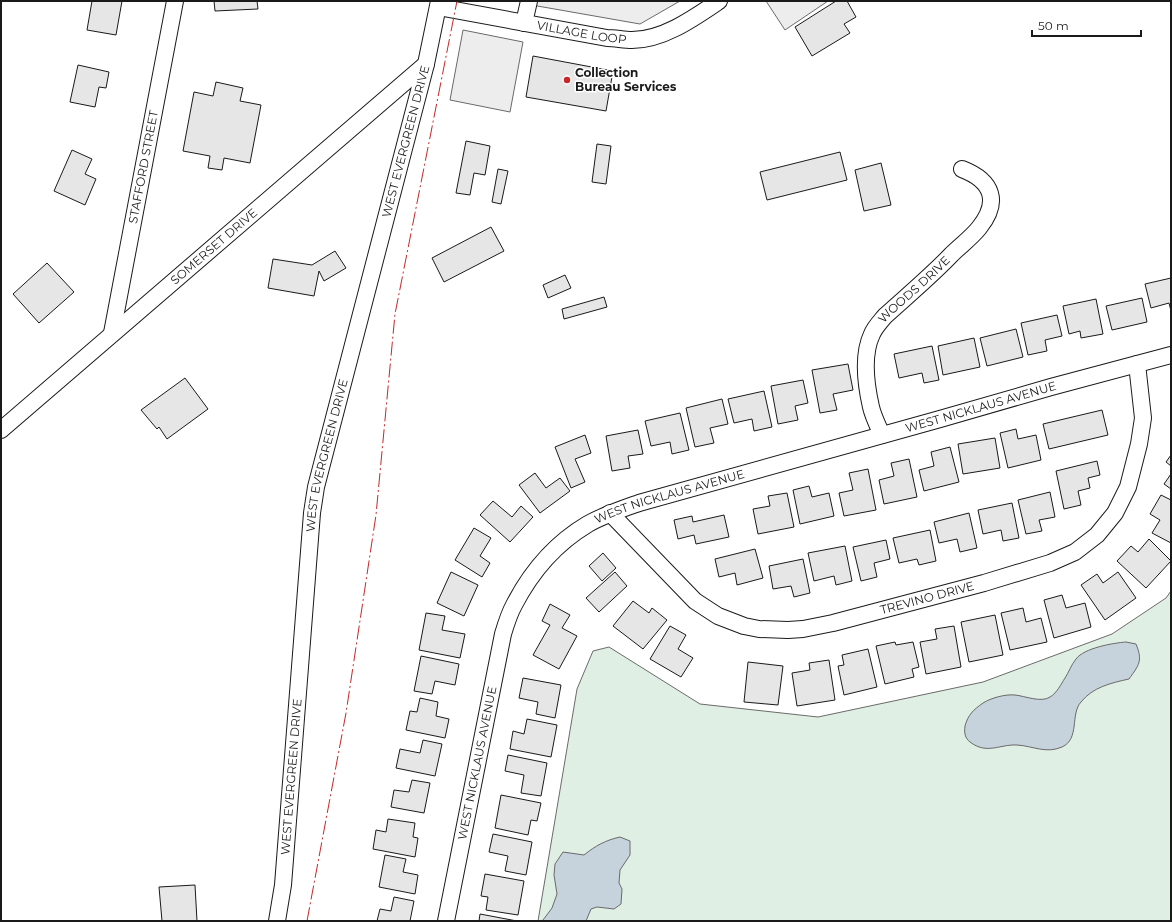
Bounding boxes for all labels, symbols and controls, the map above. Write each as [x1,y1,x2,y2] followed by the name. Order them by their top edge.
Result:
[1032,12,1141,38] scale bar
[536,17,627,47] street label: VILLAGE LOOP
[1038,18,1069,33] text: 50 m
[378,64,432,219] street label: WEST EVERGREEN DRIVE
[575,65,677,94] place label: Collection Bureau Services
[562,75,572,85] marker: Collection Bureau Services
[125,109,161,225] street label: STAFFORD STREET
[167,205,260,288] street label: SOMERSET DRIVE
[875,253,953,326] street label: WOODS DRIVE
[303,377,351,532] street label: WEST EVERGREEN DRIVE
[904,378,1058,435] street label: WEST NICKLAUS AVENUE
[592,466,746,526] street label: WEST NICKLAUS AVENUE
[878,578,976,617] street label: TREVINO DRIVE
[454,685,499,841] street label: WEST NICKLAUS AVENUE
[277,698,304,855] street label: WEST EVERGREEN DRIVE

